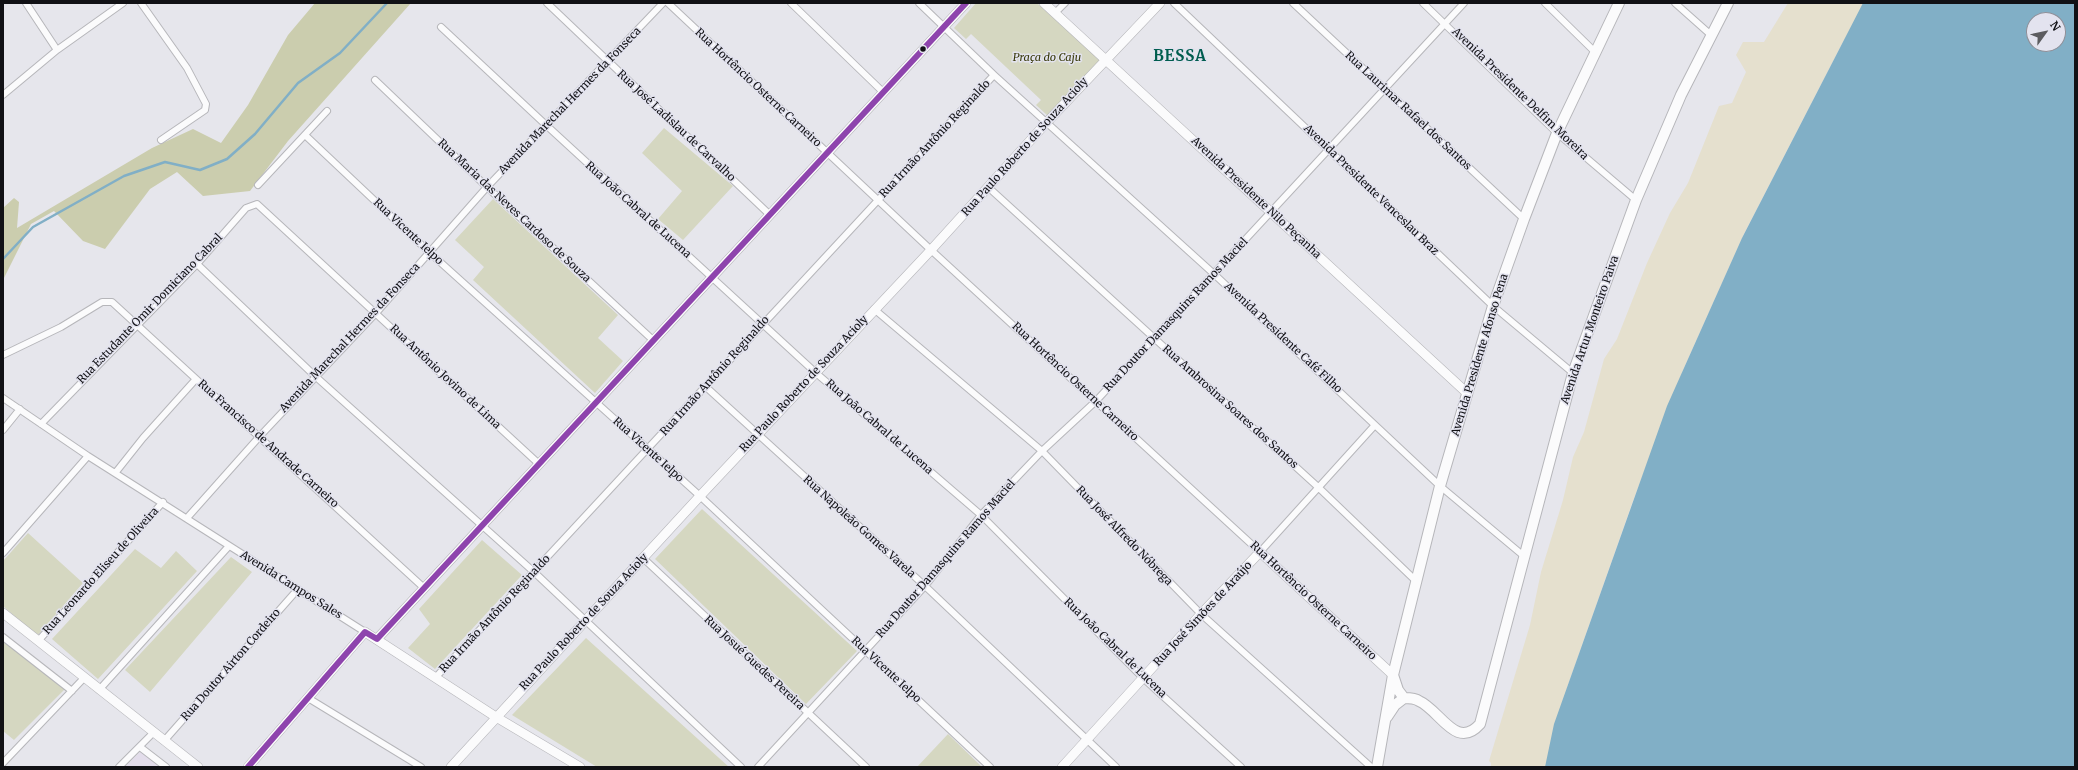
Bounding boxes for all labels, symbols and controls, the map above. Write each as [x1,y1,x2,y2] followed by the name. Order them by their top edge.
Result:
[2026,12,2066,52] north arrow
[2047,19,2063,33] text: N
[496,25,644,177] street label: Avenida Marechal Hermes da Fonseca
[1449,25,1591,163] street label: Avenida Presidente Delfim Moreira
[692,26,824,150] street label: Rua Hortêncio Osterne Carneiro
[918,44,928,54] unlabelled marker
[1153,48,1207,66] district label: BESSA
[1342,49,1474,173] street label: Rua Laurimar Rafael dos Santos
[1013,51,1081,65] park label: Praça do Caju
[614,68,738,184] street label: Rua José Ladislau de Carvalho
[959,75,1091,219] street label: Rua Paulo Roberto de Souza Acioly
[877,77,993,201] street label: Rua Irmão Antônio Reginaldo
[1301,122,1441,258] street label: Avenida Presidente Venceslau Braz
[1188,134,1324,262] street label: Avenida Presidente Nilo Peçanha
[435,137,593,285] street label: Rua Maria das Neves Cardoso de Souza
[582,159,694,261] street label: Rua João Cabral de Lucena
[370,196,446,268] street label: Rua Vicente Ielpo
[75,231,225,387] street label: Rua Estudante Omir Domiciano Cabral
[1101,235,1251,395] street label: Rua Doutor Damasquins Ramos Maciel
[1558,254,1622,406] street label: Avenida Artur Monteiro Paiva
[277,261,423,415] street label: Avenida Marechal Hermes da Fonseca
[1449,272,1511,438] street label: Avenida Presidente Afonso Pena
[1221,280,1345,396] street label: Avenida Presidente Café Filho
[737,313,871,455] street label: Rua Paulo Roberto de Souza Acioly
[658,314,772,438] street label: Rua Irmão Antônio Reginaldo
[1009,320,1141,444] street label: Rua Hortêncio Osterne Carneiro
[387,322,503,432] street label: Rua Antônio Jovino de Lima
[1159,343,1301,471] street label: Rua Ambrosina Soares dos Santos
[195,377,341,511] street label: Rua Francisco de Andrade Carneiro
[823,377,935,477] street label: Rua João Cabral de Lucena
[610,415,686,485] street label: Rua Vicente Ielpo
[800,473,918,581] street label: Rua Napoleão Gomes Varela
[874,477,1018,641] street label: Rua Doutor Damasquins Ramos Maciel
[1073,484,1175,588] street label: Rua José Alfredo Nóbrega
[40,505,162,637] street label: Rua Leonardo Eliseu de Oliveira
[1247,539,1379,663] street label: Rua Hortêncio Osterne Carneiro
[238,548,344,622] street label: Avenida Campos Sales
[517,551,651,693] street label: Rua Paulo Roberto de Souza Acioly
[437,552,553,676] street label: Rua Irmão Antônio Reginaldo
[1151,559,1255,669] street label: Rua José Simões de Araújo
[1061,595,1169,701] street label: Rua João Cabral de Lucena
[179,606,283,724] street label: Rua Doutor Airton Cordeiro
[701,613,807,713] street label: Rua Josué Guedes Pereira
[848,634,924,706] street label: Rua Vicente Ielpo

